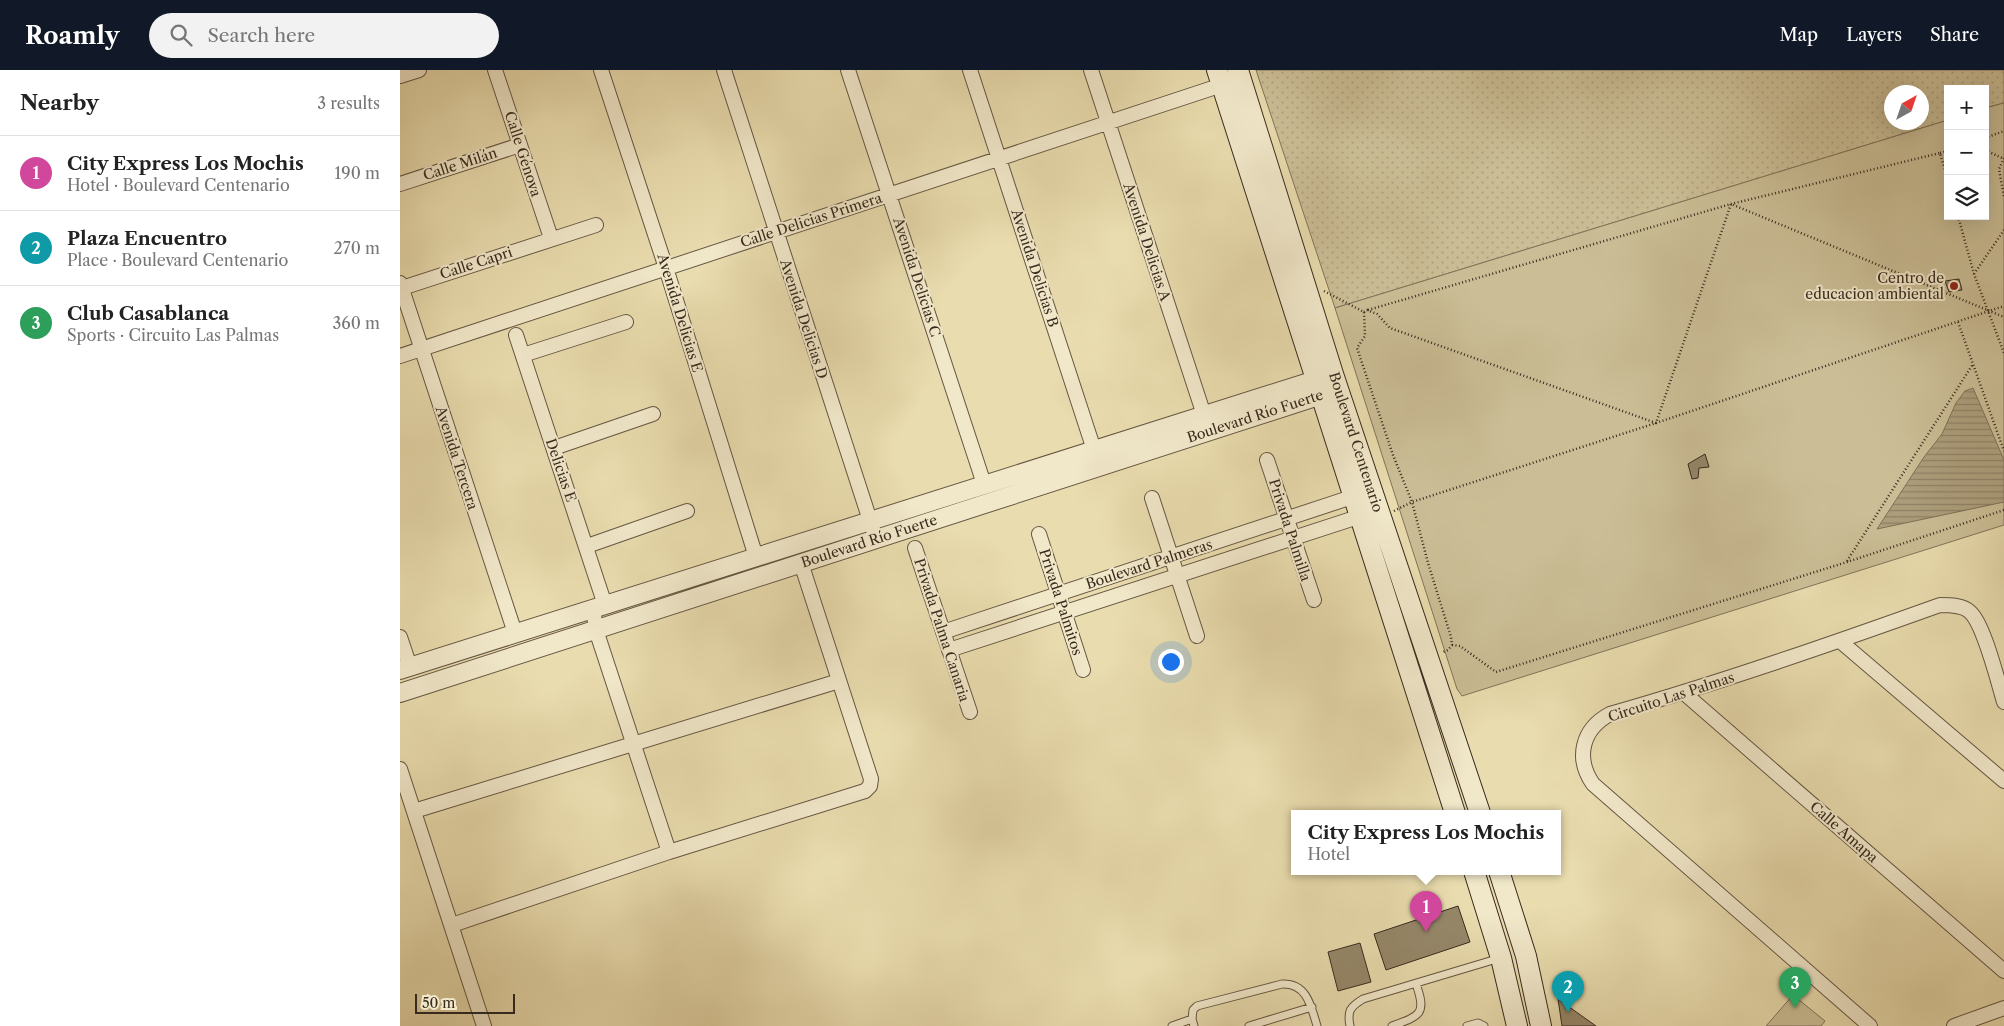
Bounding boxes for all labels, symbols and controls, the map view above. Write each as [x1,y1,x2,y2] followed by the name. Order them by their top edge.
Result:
[149,13,499,58] search box
[25,21,119,50] text: Roamly
[167,21,195,49] icon: search
[207,24,315,47] text: Search here
[1780,24,1818,46] text: Map
[1846,24,1902,46] text: Layers
[1930,24,1979,46] text: Share
[1884,85,1929,130] north arrow
[1944,85,1989,220] map controls
[1944,85,1989,130] button: +
[20,90,99,115] text: Nearby
[317,93,380,113] text: 3 results
[501,109,545,200] street label: Calle Génova
[1944,130,1989,175] button: −
[421,144,500,184] street label: Calle Milán
[67,152,304,175] text: City Express Los Mochis
[32,163,40,183] text: 1
[335,163,380,183] text: 190 m
[67,175,290,195] text: Hotel · Boulevard Centenario
[1944,175,1989,220] button: layers
[1119,180,1175,304] street label: Avenida Delicias A
[738,188,885,251] street label: Calle Delicias Primera
[1007,206,1063,330] street label: Avenida Delicias B
[889,214,945,339] street label: Avenida Delicias C
[67,227,227,250] text: Plaza Encuentro
[31,238,41,258] text: 2
[334,238,380,258] text: 270 m
[438,243,514,283] street label: Calle Capri
[67,250,288,270] text: Place · Boulevard Centenario
[653,251,707,375] street label: Avenida Delicias E
[776,256,832,381] street label: Avenida Delicias D
[1805,269,1944,303] place label: Centro de educacion ambiental
[1948,280,1960,292] marker: Centro de educacion ambiental
[67,302,229,325] text: Club Casablanca
[31,313,41,333] text: 3
[333,313,380,333] text: 360 m
[67,325,279,345] text: Sports · Circuito Las Palmas
[1325,370,1387,514] street label: Boulevard Centenario
[1185,385,1326,447] street label: Boulevard Río Fuerte
[431,403,482,513] street label: Avenida Tercera
[542,436,580,504] street label: Delicias E
[1265,476,1315,584] street label: Privada Palmilla
[799,510,940,572] street label: Boulevard Río Fuerte
[1083,535,1215,593] street label: Boulevard Palmeras
[1035,547,1087,657] street label: Privada Palmitos
[910,556,974,705] street label: Privada Palma Canaria
[1158,649,1184,675] your location
[1606,668,1736,726] street label: Circuito Las Palmas
[1806,798,1882,867] street label: Calle Amapa
[1291,810,1561,875] popup
[1308,821,1544,844] text: City Express Los Mochis
[1308,844,1350,864] text: Hotel
[1410,891,1442,932] pin: 1
[1779,967,1811,1008] pin: 3
[1552,971,1584,1012] pin: 2
[415,991,515,1014] scale bar
[422,994,455,1012] text: 50 m

